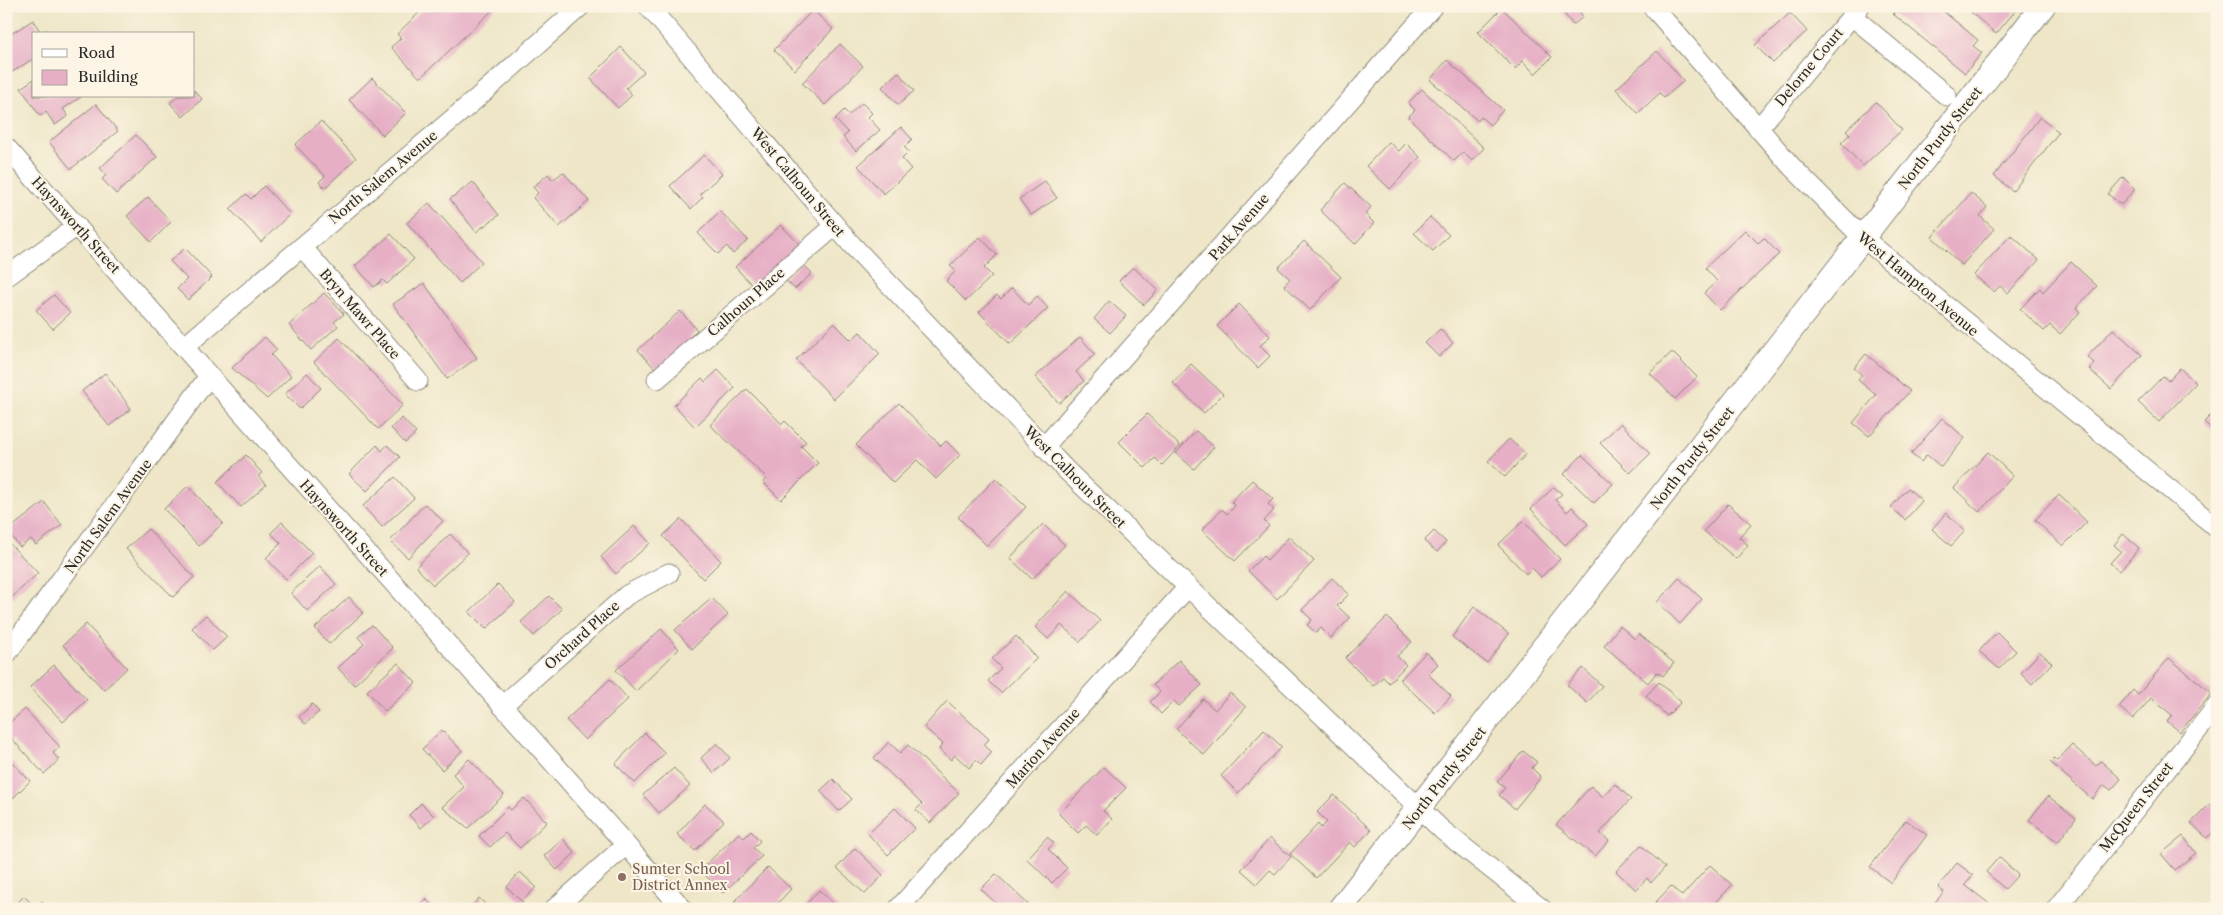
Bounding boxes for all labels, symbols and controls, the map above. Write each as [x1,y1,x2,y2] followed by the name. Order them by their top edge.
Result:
[1771,24,1847,110] street label: Delorne Court
[32,32,195,98] legend
[78,43,115,62] text: Road
[78,67,138,86] text: Building
[1894,83,1986,193] street label: North Purdy Street
[746,123,849,240] street label: West Calhoun Street
[325,126,441,228] street label: North Salem Avenue
[28,173,124,277] street label: Haynsworth Street
[1205,190,1273,264] street label: Park Avenue
[1853,227,1982,340] street label: West Hampton Avenue
[704,263,789,341] street label: Calhoun Place
[316,265,404,363] street label: Bryn Mawr Place
[1646,403,1738,513] street label: North Purdy Street
[1019,421,1130,532] street label: West Calhoun Street
[61,455,156,577] street label: North Salem Avenue
[296,476,392,580] street label: Haynsworth Street
[541,596,623,673] street label: Orchard Place
[1002,704,1084,792] street label: Marion Avenue
[1398,723,1490,833] street label: North Purdy Street
[2095,758,2177,856] street label: McQueen Street
[632,860,730,894] place label: Sumter School District Annex
[616,871,628,883] marker: Sumter School District Annex

